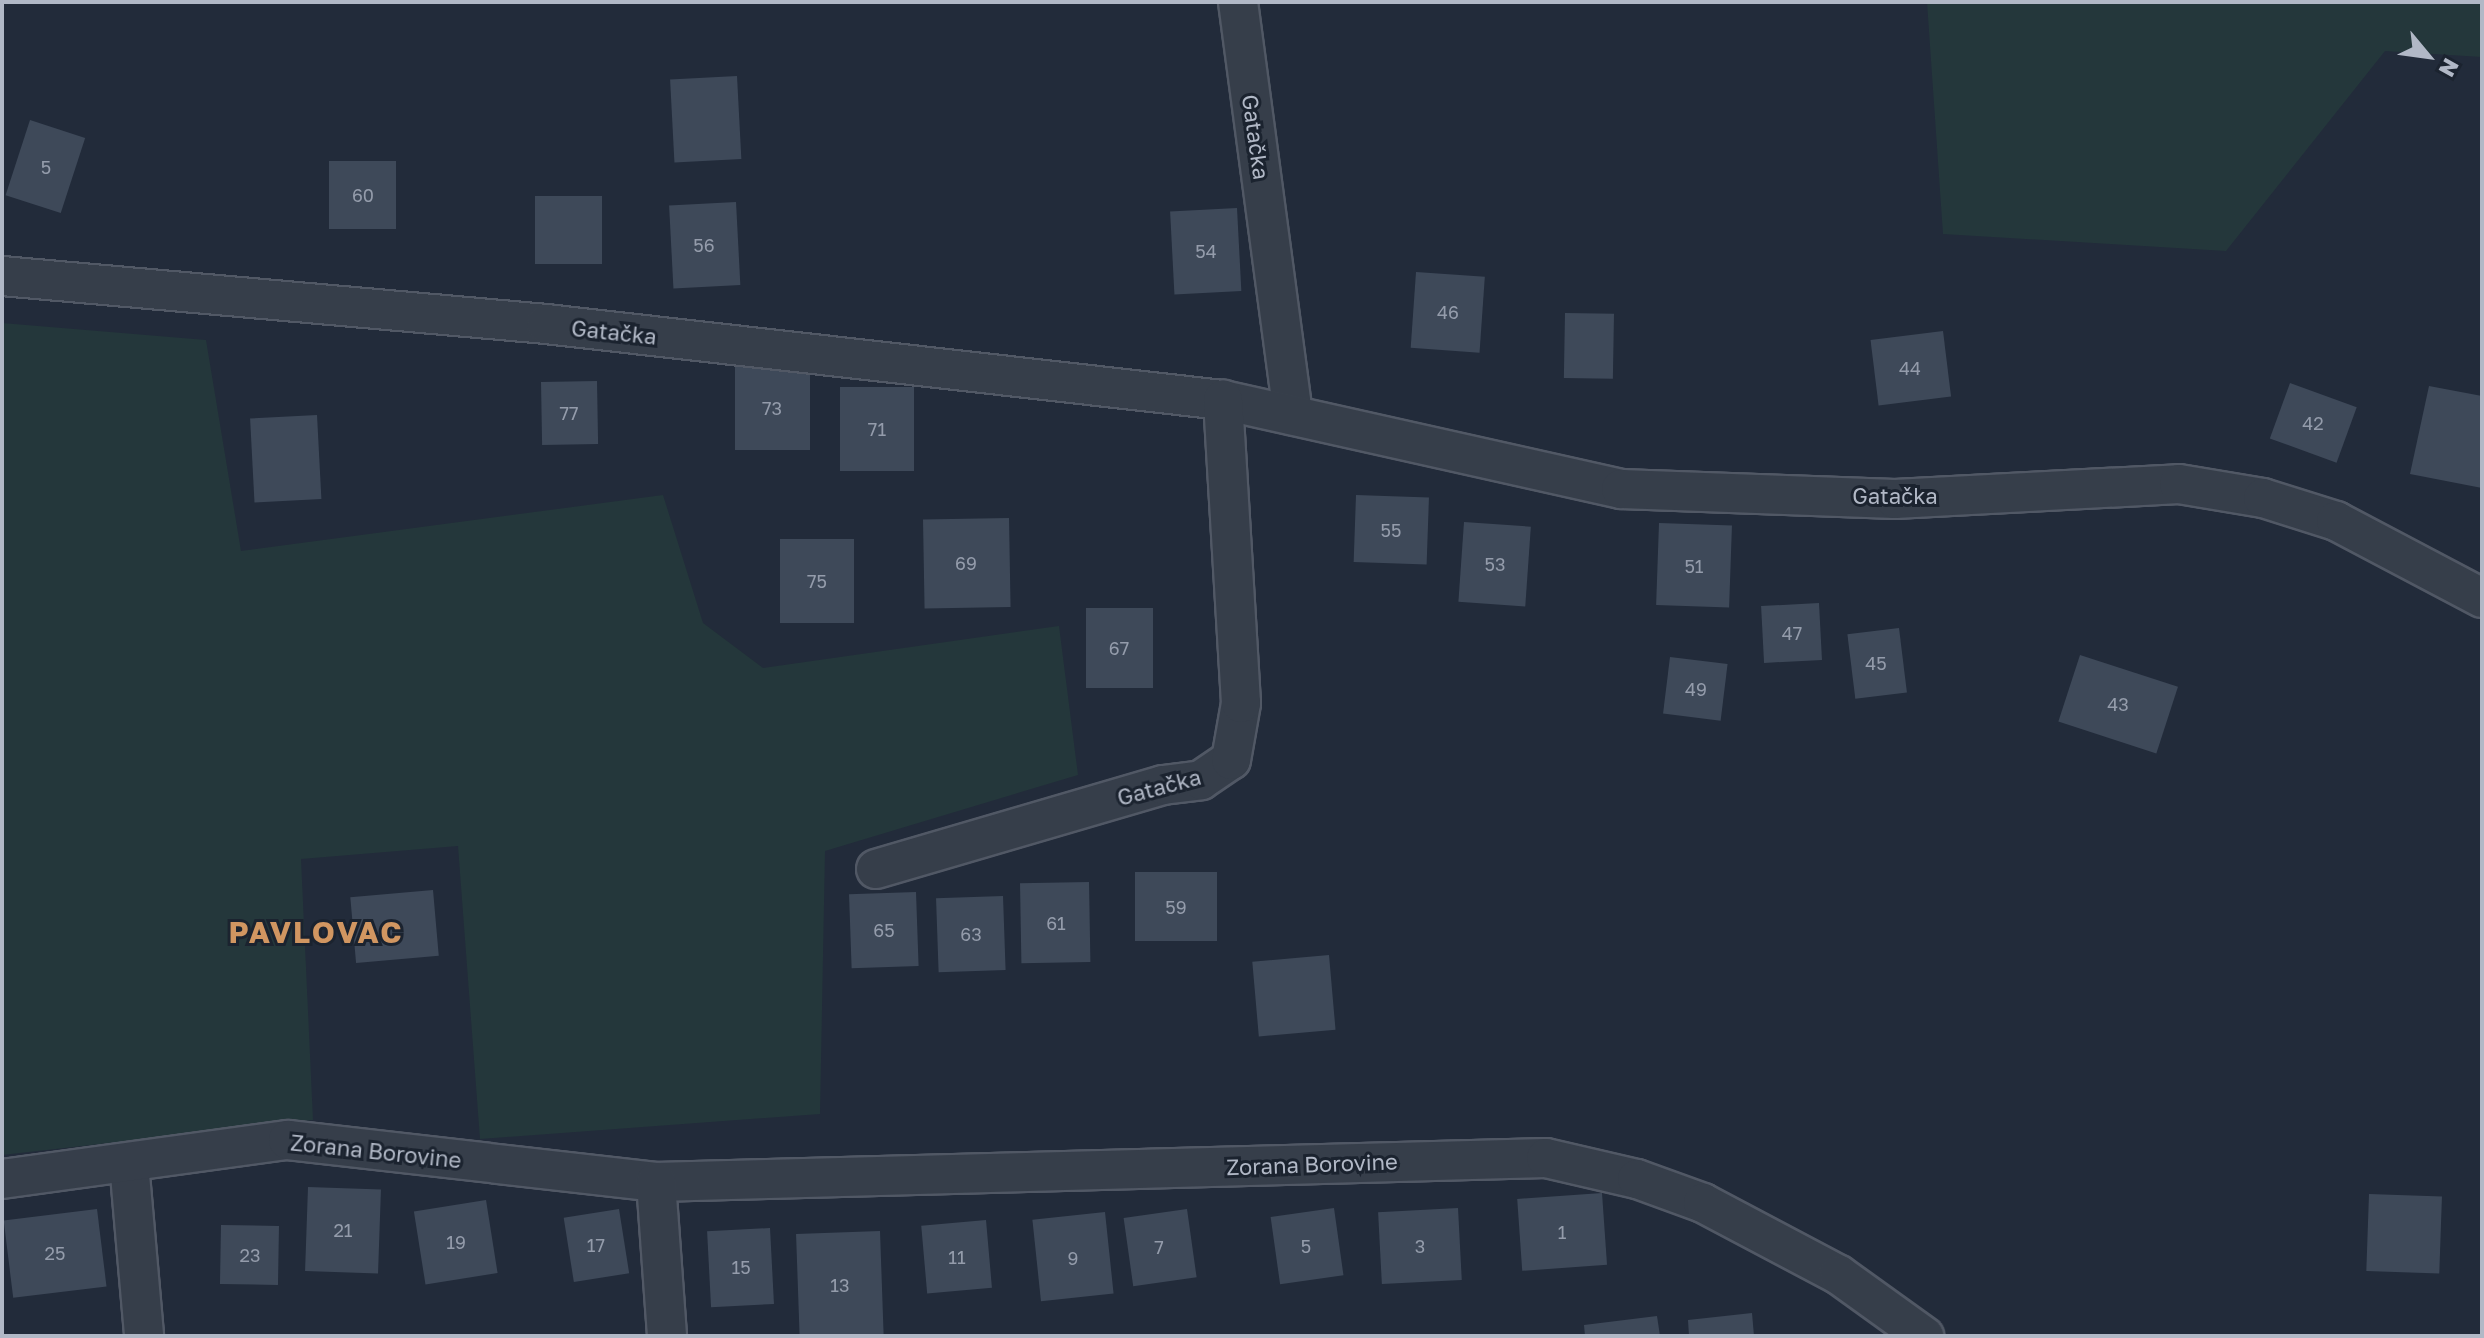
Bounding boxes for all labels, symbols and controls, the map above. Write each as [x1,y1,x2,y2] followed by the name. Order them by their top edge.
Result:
[2388,16,2468,96] north arrow
[2434,54,2465,82] text: N
[1237,93,1275,181] street label: Gatačka
[41,156,51,178] house number: 5
[352,184,374,206] house number: 60
[693,234,715,256] house number: 56
[1195,240,1217,262] house number: 54
[1437,301,1459,323] house number: 46
[570,314,658,350] street label: Gatačka
[1899,357,1921,379] house number: 44
[762,397,782,419] house number: 73
[559,402,579,424] house number: 77
[2302,412,2324,434] house number: 42
[868,418,886,440] house number: 71
[1852,483,1938,509] street label: Gatačka
[1381,519,1401,541] house number: 55
[955,552,977,574] house number: 69
[1485,553,1505,575] house number: 53
[1684,555,1704,577] house number: 51
[807,570,827,592] house number: 75
[1782,622,1802,644] house number: 47
[1109,637,1129,659] house number: 67
[1865,652,1887,674] house number: 45
[1685,678,1707,700] house number: 49
[2107,693,2129,715] house number: 43
[1114,763,1204,811] street label: Gatačka
[1165,896,1187,918] house number: 59
[1046,912,1066,934] house number: 61
[229,914,403,950] district label: PAVLOVAC
[873,919,895,941] house number: 65
[960,923,982,945] house number: 63
[289,1129,463,1173] street label: Zorana Borovine
[1226,1148,1398,1180] street label: Zorana Borovine
[333,1219,353,1241] house number: 21
[1558,1221,1566,1243] house number: 1
[446,1231,466,1253] house number: 19
[587,1234,605,1256] house number: 17
[1301,1235,1311,1257] house number: 5
[1415,1235,1425,1257] house number: 3
[1154,1236,1164,1258] house number: 7
[45,1242,65,1264] house number: 25
[240,1244,260,1266] house number: 23
[948,1246,966,1268] house number: 11
[1068,1247,1078,1269] house number: 9
[731,1256,751,1278] house number: 15
[830,1274,850,1296] house number: 13

